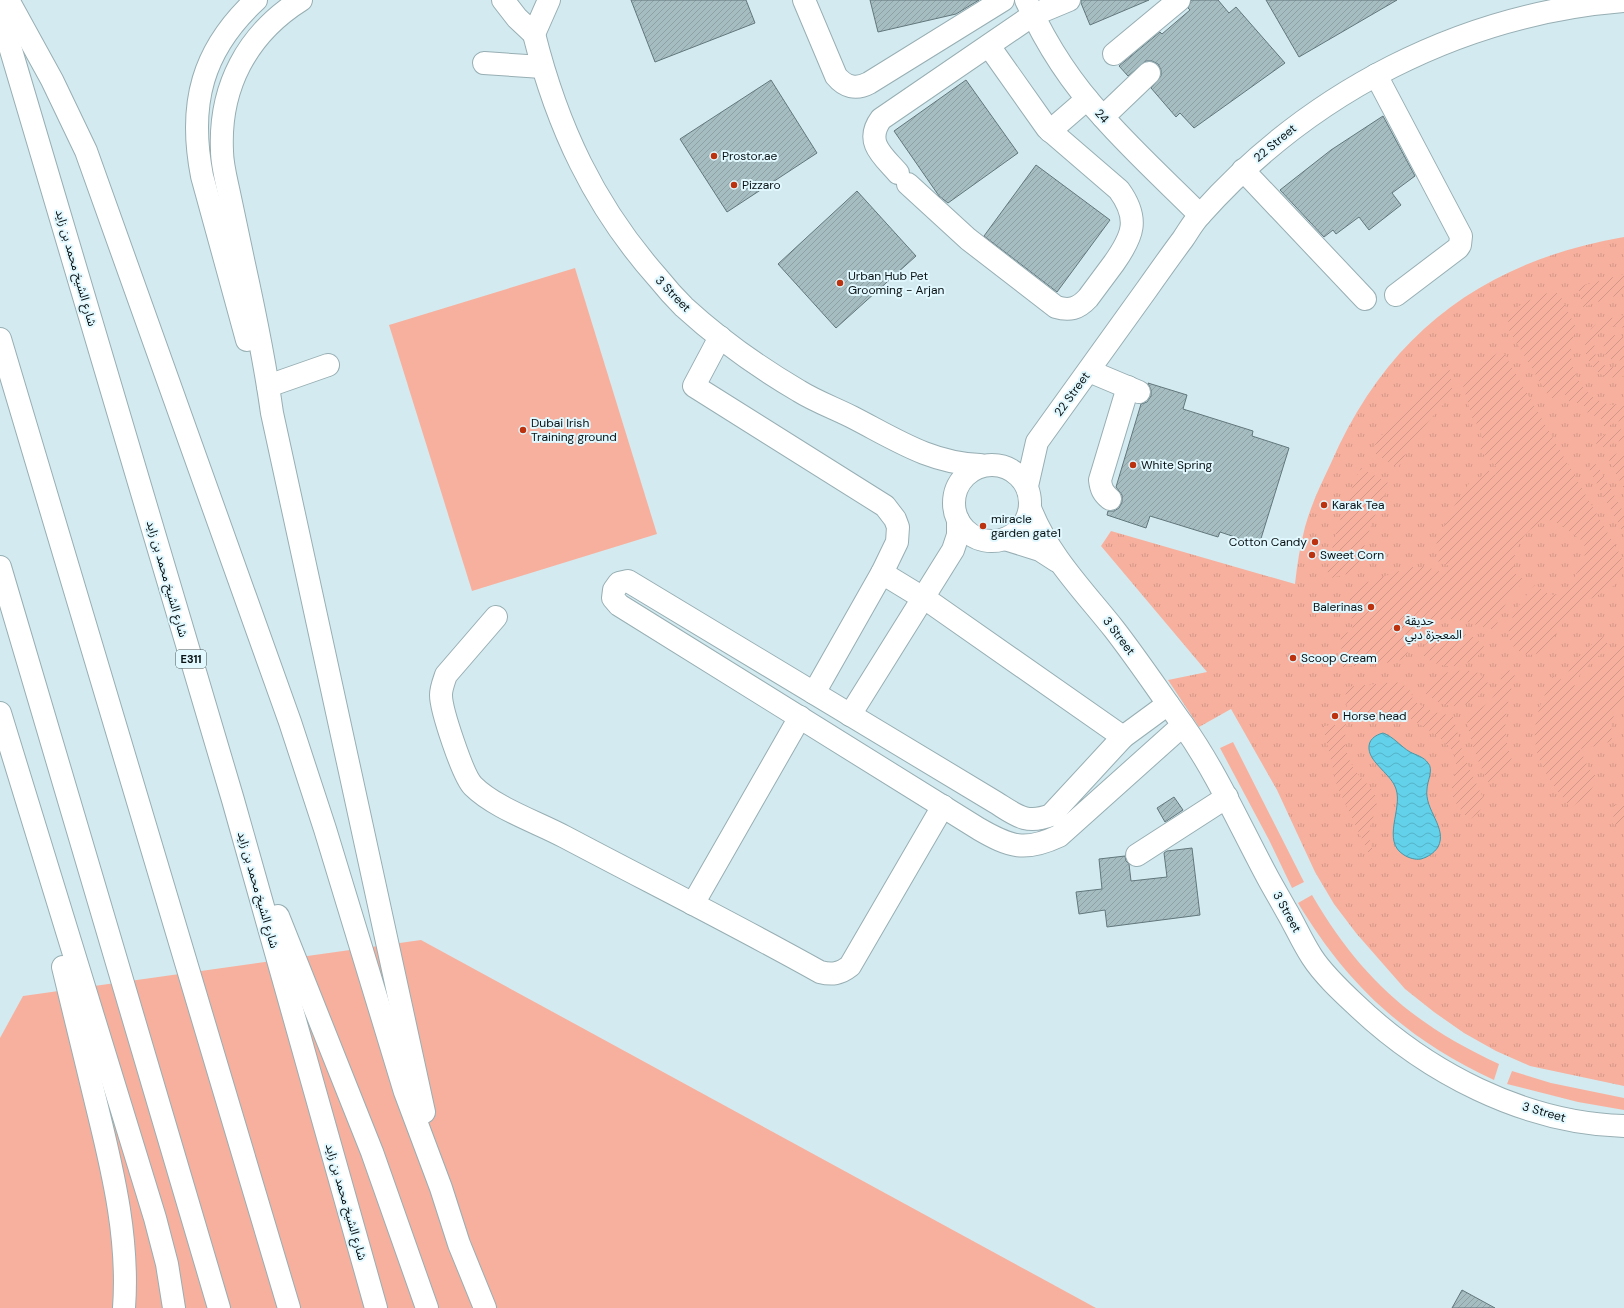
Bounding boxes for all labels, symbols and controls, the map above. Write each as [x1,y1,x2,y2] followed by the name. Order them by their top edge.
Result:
[1091,105,1113,127] street label: 24
[1250,120,1300,166] street label: 22 Street
[722,148,778,164] place label: Prostor.ae
[709,151,719,161] marker: Prostor.ae
[742,177,781,193] place label: Pizzaro
[729,180,739,190] marker: Pizzaro
[51,208,100,329] street label: شارع الشيخ محمد بن زايد
[848,268,944,298] place label: Urban Hub Pet Grooming - Arjan
[652,273,694,316] street label: 3 Street
[835,278,845,288] marker: Urban Hub Pet Grooming - Arjan
[1051,368,1094,419] street label: 22 Street
[531,415,617,445] place label: Dubai Irish Training ground
[518,425,528,435] marker: Dubai Irish Training ground
[1141,457,1213,473] place label: White Spring
[1128,460,1138,470] marker: White Spring
[1332,497,1384,513] place label: Karak Tea
[1319,500,1329,510] marker: Karak Tea
[991,511,1061,541] place label: miracle garden gate1
[142,519,191,640] street label: شارع الشيخ محمد بن زايد
[978,521,988,531] marker: miracle garden gate1
[1229,534,1307,550] place label: Cotton Candy
[1310,537,1320,547] marker: Cotton Candy
[1320,547,1384,563] place label: Sweet Corn
[1307,550,1317,560] marker: Sweet Corn
[1313,599,1363,615] place label: Balerinas
[1366,602,1376,612] marker: Balerinas
[1099,613,1139,659] street label: 3 Street
[1405,613,1462,645] place label: حديقة المعجزة دبي
[1392,623,1402,633] marker: حديقة المعجزة دبي
[176,650,206,668] road number: E311
[1301,650,1377,666] place label: Scoop Cream
[1288,653,1298,663] marker: Scoop Cream
[1343,708,1407,724] place label: Horse head
[1330,711,1340,721] marker: Horse head
[233,830,282,951] street label: شارع الشيخ محمد بن زايد
[1269,889,1305,936] street label: 3 Street
[1521,1098,1568,1126] street label: 3 Street
[321,1142,370,1263] street label: شارع الشيخ محمد بن زايد

